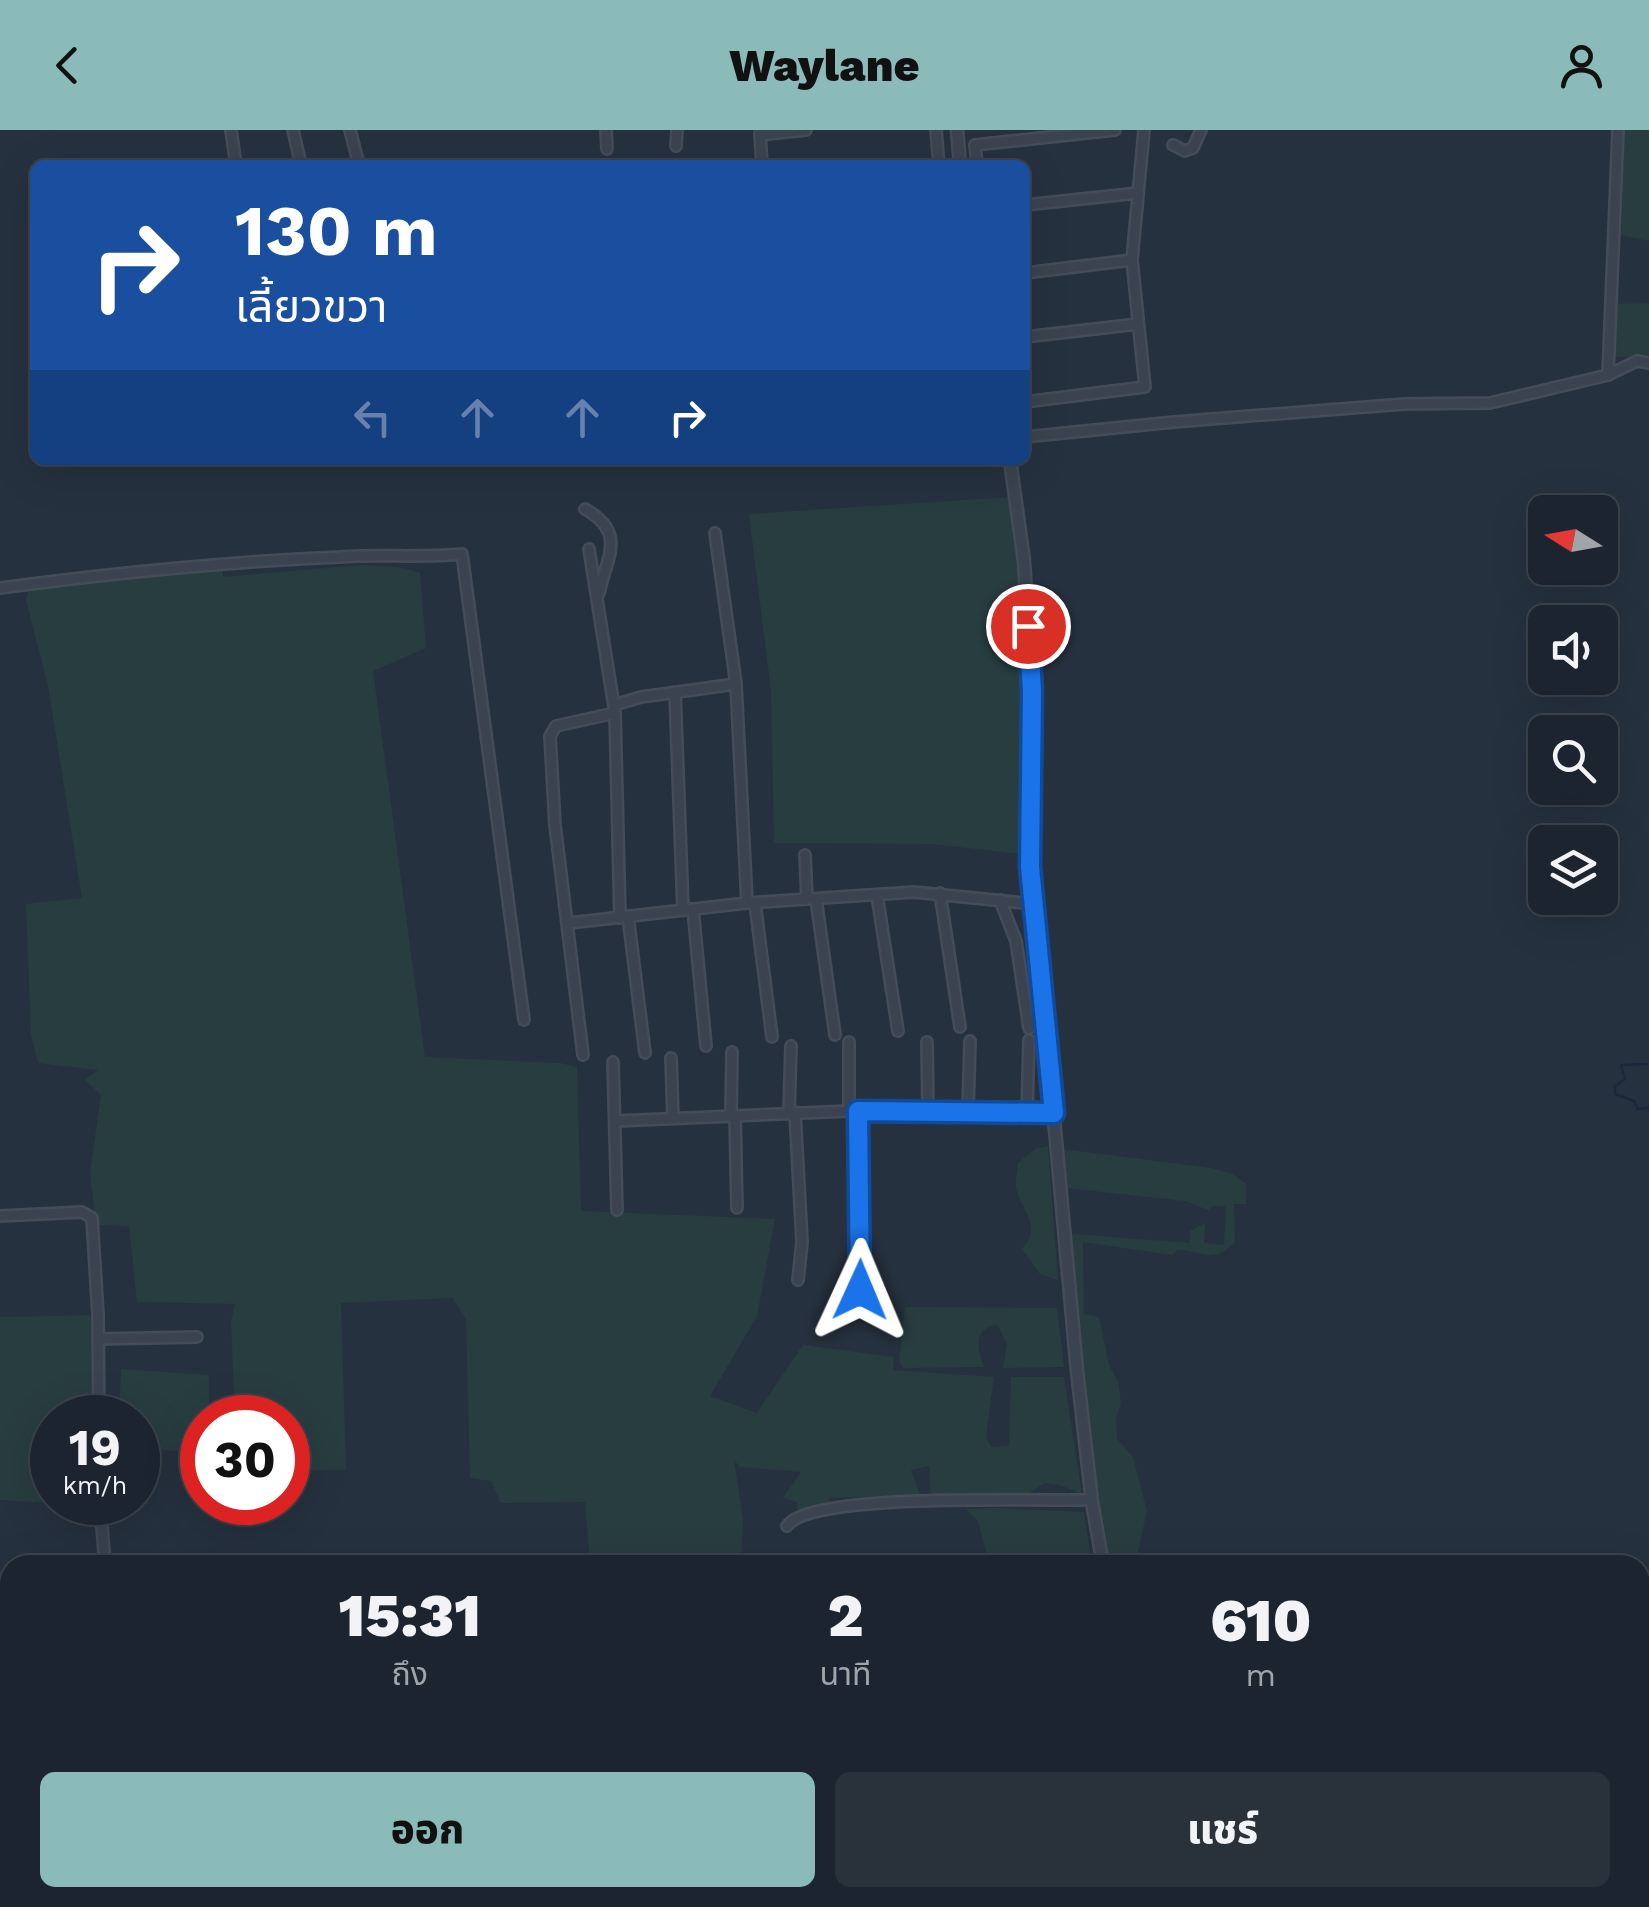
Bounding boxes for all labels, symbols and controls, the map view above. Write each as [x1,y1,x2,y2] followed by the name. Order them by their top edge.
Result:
[40,38,95,93] icon: back
[1554,38,1609,93] icon: person
[729,39,920,92] text: Waylane
[235,190,438,272] text: 130 m
[70,200,200,330] icon: right
[235,280,387,333] text: เลี้ยวขวา
[345,390,400,445] icon: left
[450,390,505,445] icon: ahead
[555,390,610,445] icon: ahead
[660,390,715,445] icon: right
[1528,495,1618,585] north arrow
[1528,495,1618,915] map controls
[986,584,1071,669] pin
[1001,599,1056,654] icon: arrive
[1528,605,1618,695] button: sound
[1528,715,1618,805] button: search
[1528,825,1618,915] button: layers
[808,1238,912,1342] position arrow
[180,1395,310,1525] speed limit sign: 30
[69,1418,121,1477] text: 19
[63,1471,127,1500] text: km/h
[338,1580,481,1651] text: 15:31
[827,1580,864,1651] text: 2
[1210,1585,1312,1656] text: 610
[392,1655,428,1693] text: ถึง
[819,1655,872,1693] text: นาที
[1246,1656,1276,1694] text: m
[40,1772,815,1887] button: ออก
[835,1772,1610,1887] button: แชร์

